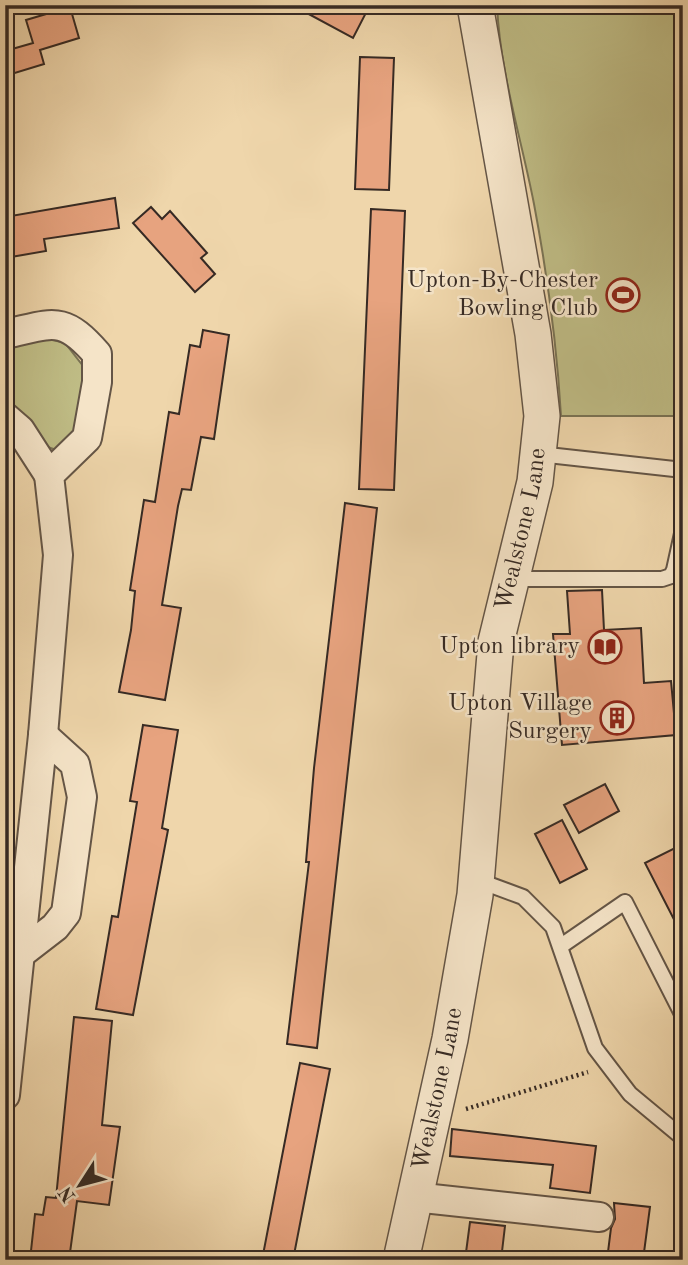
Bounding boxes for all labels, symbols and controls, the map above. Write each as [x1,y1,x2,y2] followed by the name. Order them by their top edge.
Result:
[407,269,598,321] place label: Upton-By-Chester Bowling Club
[604,276,642,314] sports icon: Upton-By-Chester Bowling Club
[492,447,551,613] street label: Wealstone Lane
[586,628,624,666] library icon: Upton library
[439,635,580,659] place label: Upton library
[448,692,592,744] place label: Upton Village Surgery
[598,699,636,737] building icon: Upton Village Surgery
[409,1006,467,1173] street label: Wealstone Lane
[46,1150,116,1220] north arrow
[56,1182,80,1205] text: N

